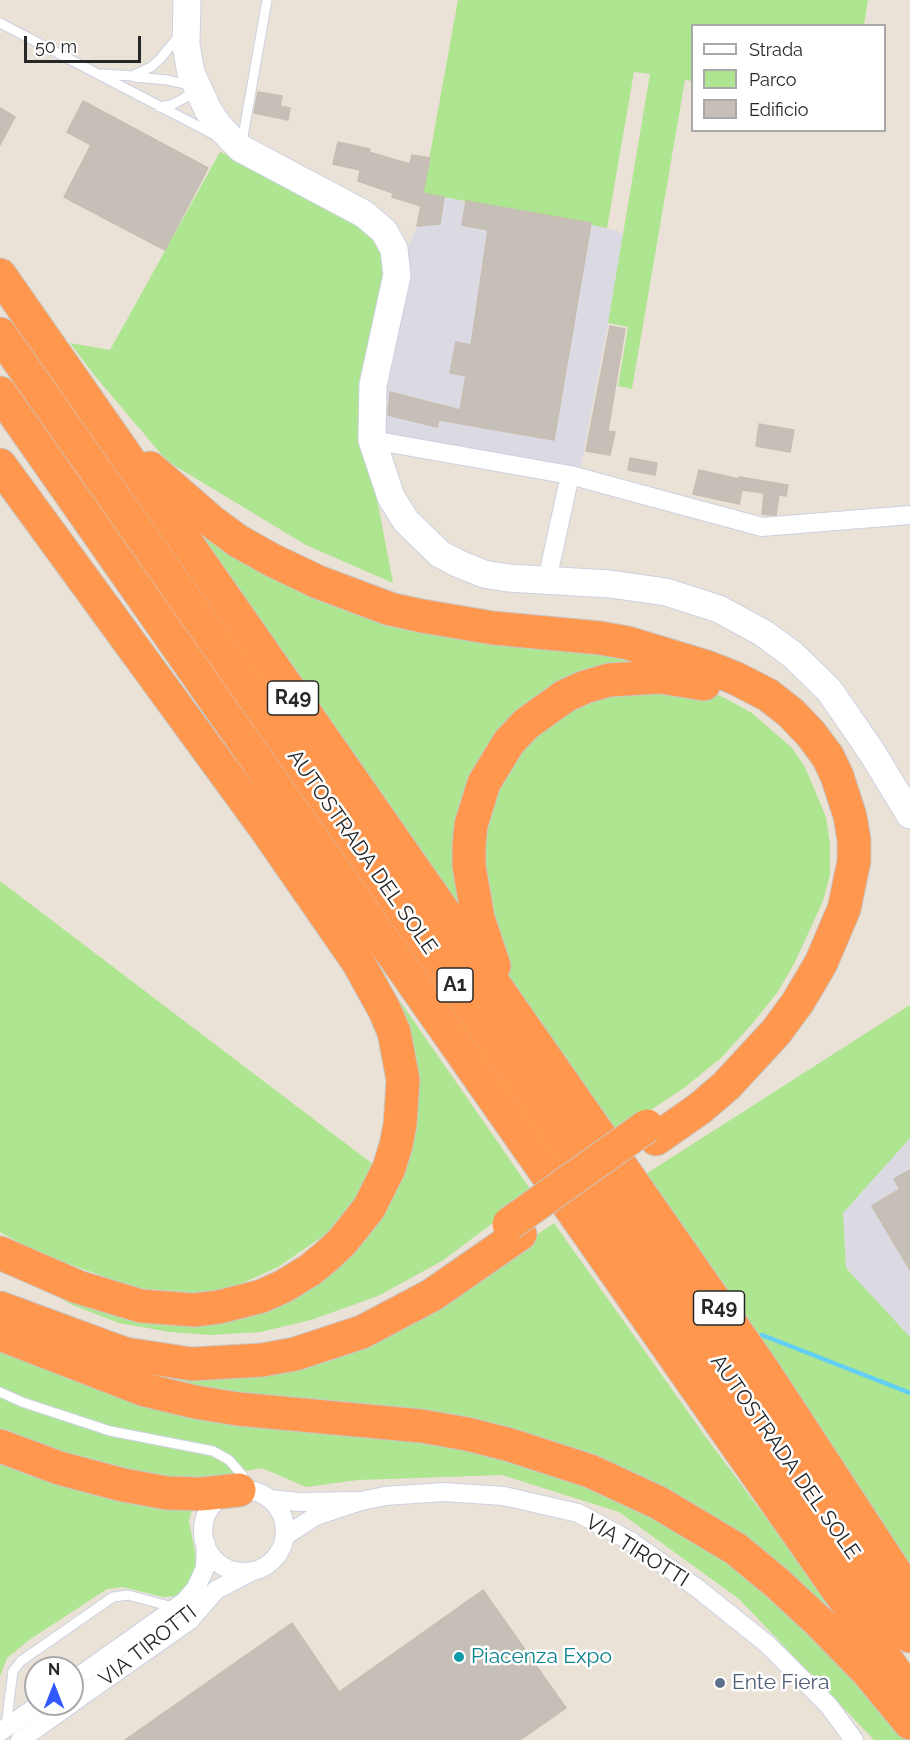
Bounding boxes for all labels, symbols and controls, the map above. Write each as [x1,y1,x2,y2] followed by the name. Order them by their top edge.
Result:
[27,24,144,62] scale bar
[691,24,886,132] legend
[35,36,77,57] text: 50 m
[749,39,803,60] text: Strada
[749,69,796,90] text: Parco
[749,99,808,120] text: Edificio
[268,681,318,715] road number: R49
[282,745,442,959] street label: AUTOSTRADA DEL SOLE
[437,968,473,1002] road number: A1
[694,1291,744,1325] road number: R49
[705,1350,865,1564] street label: AUTOSTRADA DEL SOLE
[581,1509,693,1593] street label: VIA TIROTTI
[94,1600,202,1692] street label: VIA TIROTTI
[471,1644,612,1670] place label: Piacenza Expo
[452,1650,466,1664] marker: Piacenza Expo
[24,1656,84,1716] north arrow
[48,1660,60,1679] text: N
[732,1670,829,1696] place label: Ente Fiera
[713,1676,727,1690] marker: Ente Fiera

